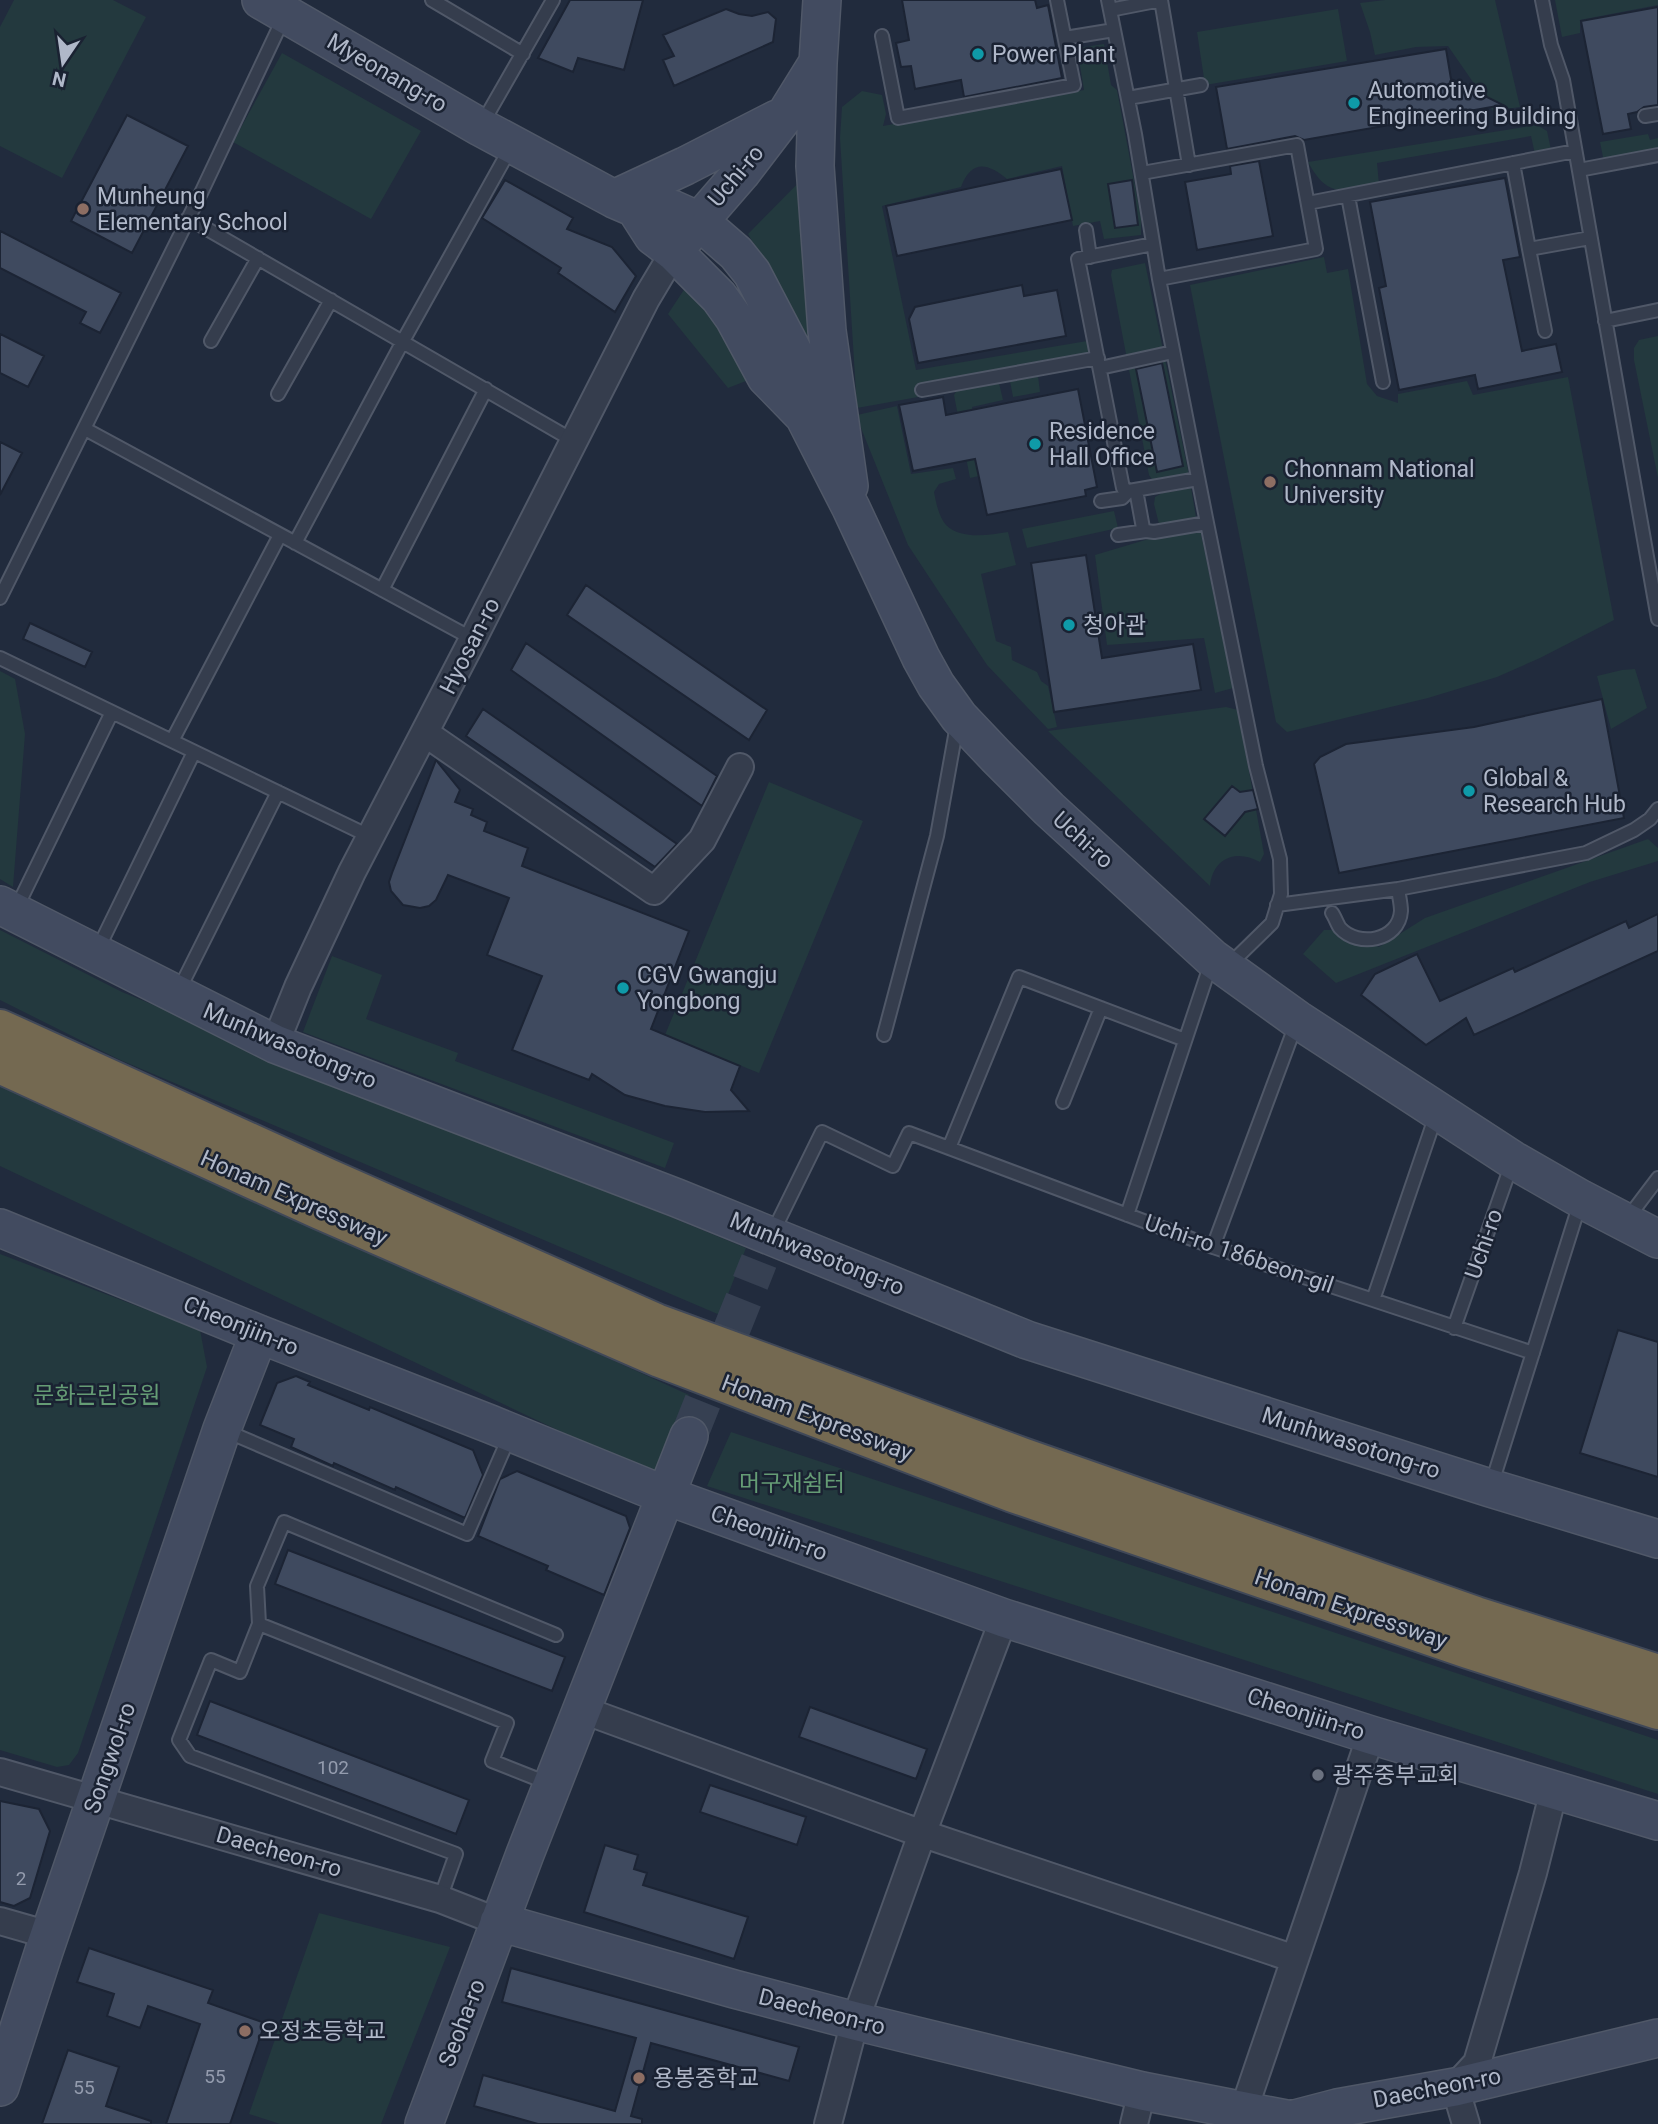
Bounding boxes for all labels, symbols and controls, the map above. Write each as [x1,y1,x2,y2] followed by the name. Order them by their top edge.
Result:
[28,28,98,98] north arrow
[322,28,452,118] street label: Myeonang-ro
[992,41,1115,68] place label: Power Plant
[970,46,986,62] marker: Power Plant
[50,66,68,92] text: N
[1368,77,1576,130] place label: Automotive Engineering Building
[1346,95,1362,111] marker: Automotive Engineering Building
[702,140,770,212] street label: Uchi-ro
[97,183,288,236] place label: Munheung Elementary School
[75,201,91,217] marker: Munheung Elementary School
[1049,418,1155,471] place label: Residence Hall Office
[1027,436,1043,452] marker: Residence Hall Office
[1284,456,1475,509] place label: Chonnam National University
[1262,474,1278,490] marker: Chonnam National University
[434,593,506,699] street label: Hyosan-ro
[1083,612,1146,639] place label: 청아관
[1061,617,1077,633] marker: 청아관
[1483,765,1626,818] place label: Global & Research Hub
[1461,783,1477,799] marker: Global & Research Hub
[1047,806,1119,874] street label: Uchi-ro
[637,962,777,1015] place label: CGV Gwangju Yongbong
[615,980,631,996] marker: CGV Gwangju Yongbong
[199,997,381,1095] street label: Munhwasotong-ro
[196,1145,392,1251] street label: Honam Expressway
[1459,1205,1509,1283] street label: Uchi-ro
[726,1207,908,1301] street label: Munhwasotong-ro
[1141,1209,1337,1299] street label: Uchi-ro 186beon-gil
[179,1291,303,1361] street label: Cheonjiin-ro
[718,1369,916,1467] street label: Honam Expressway
[34,1382,160,1409] park label: 문화근린공원
[1258,1401,1444,1485] street label: Munhwasotong-ro
[739,1470,845,1497] park label: 머구재쉼터
[707,1499,831,1567] street label: Cheonjiin-ro
[1251,1563,1451,1655] street label: Honam Expressway
[1244,1682,1368,1746] street label: Cheonjiin-ro
[78,1699,142,1817] street label: Songwol-ro
[317,1756,349,1779] house number: 102
[1332,1762,1459,1789] place label: 광주중부교회
[1310,1767,1326,1783] marker: 광주중부교회
[213,1821,345,1883] street label: Daecheon-ro
[16,1867,26,1890] house number: 2
[433,1976,491,2070] street label: Seoha-ro
[756,1983,888,2041] street label: Daecheon-ro
[259,2018,386,2045] place label: 오정초등학교
[237,2023,253,2039] marker: 오정초등학교
[1371,2062,1503,2114] street label: Daecheon-ro
[204,2065,226,2088] house number: 55
[653,2065,759,2092] place label: 용봉중학교
[631,2070,647,2086] marker: 용봉중학교
[73,2076,95,2099] house number: 55

